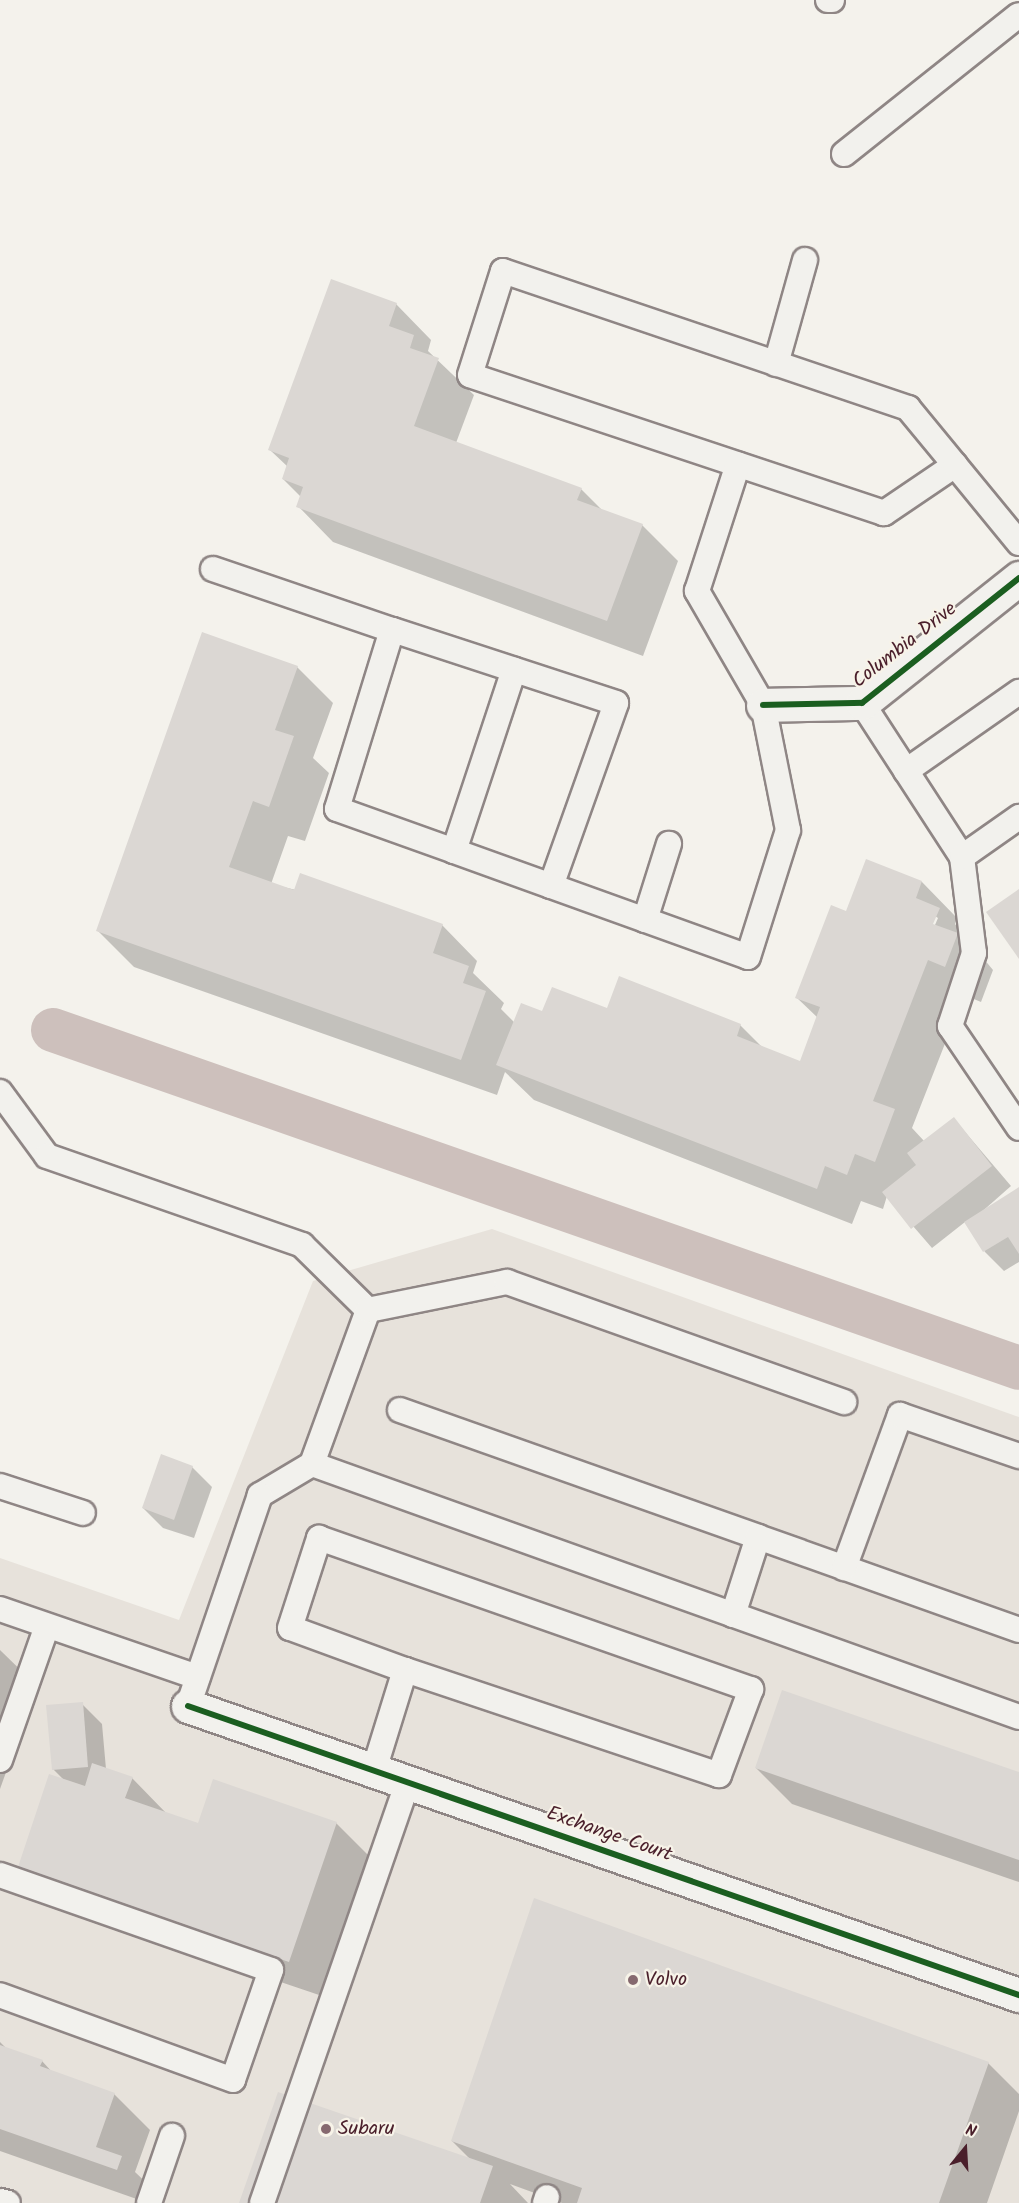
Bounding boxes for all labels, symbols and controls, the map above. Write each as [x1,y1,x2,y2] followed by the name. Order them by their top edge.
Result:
[848,598,962,694] street label: Columbia Drive
[543,1802,675,1868] street label: Exchange Court
[645,1968,687,1992] place label: Volvo
[626,1973,640,1987] marker: Volvo
[338,2117,394,2141] place label: Subaru
[962,2118,979,2145] text: N
[935,2119,995,2179] north arrow
[319,2122,333,2136] marker: Subaru

